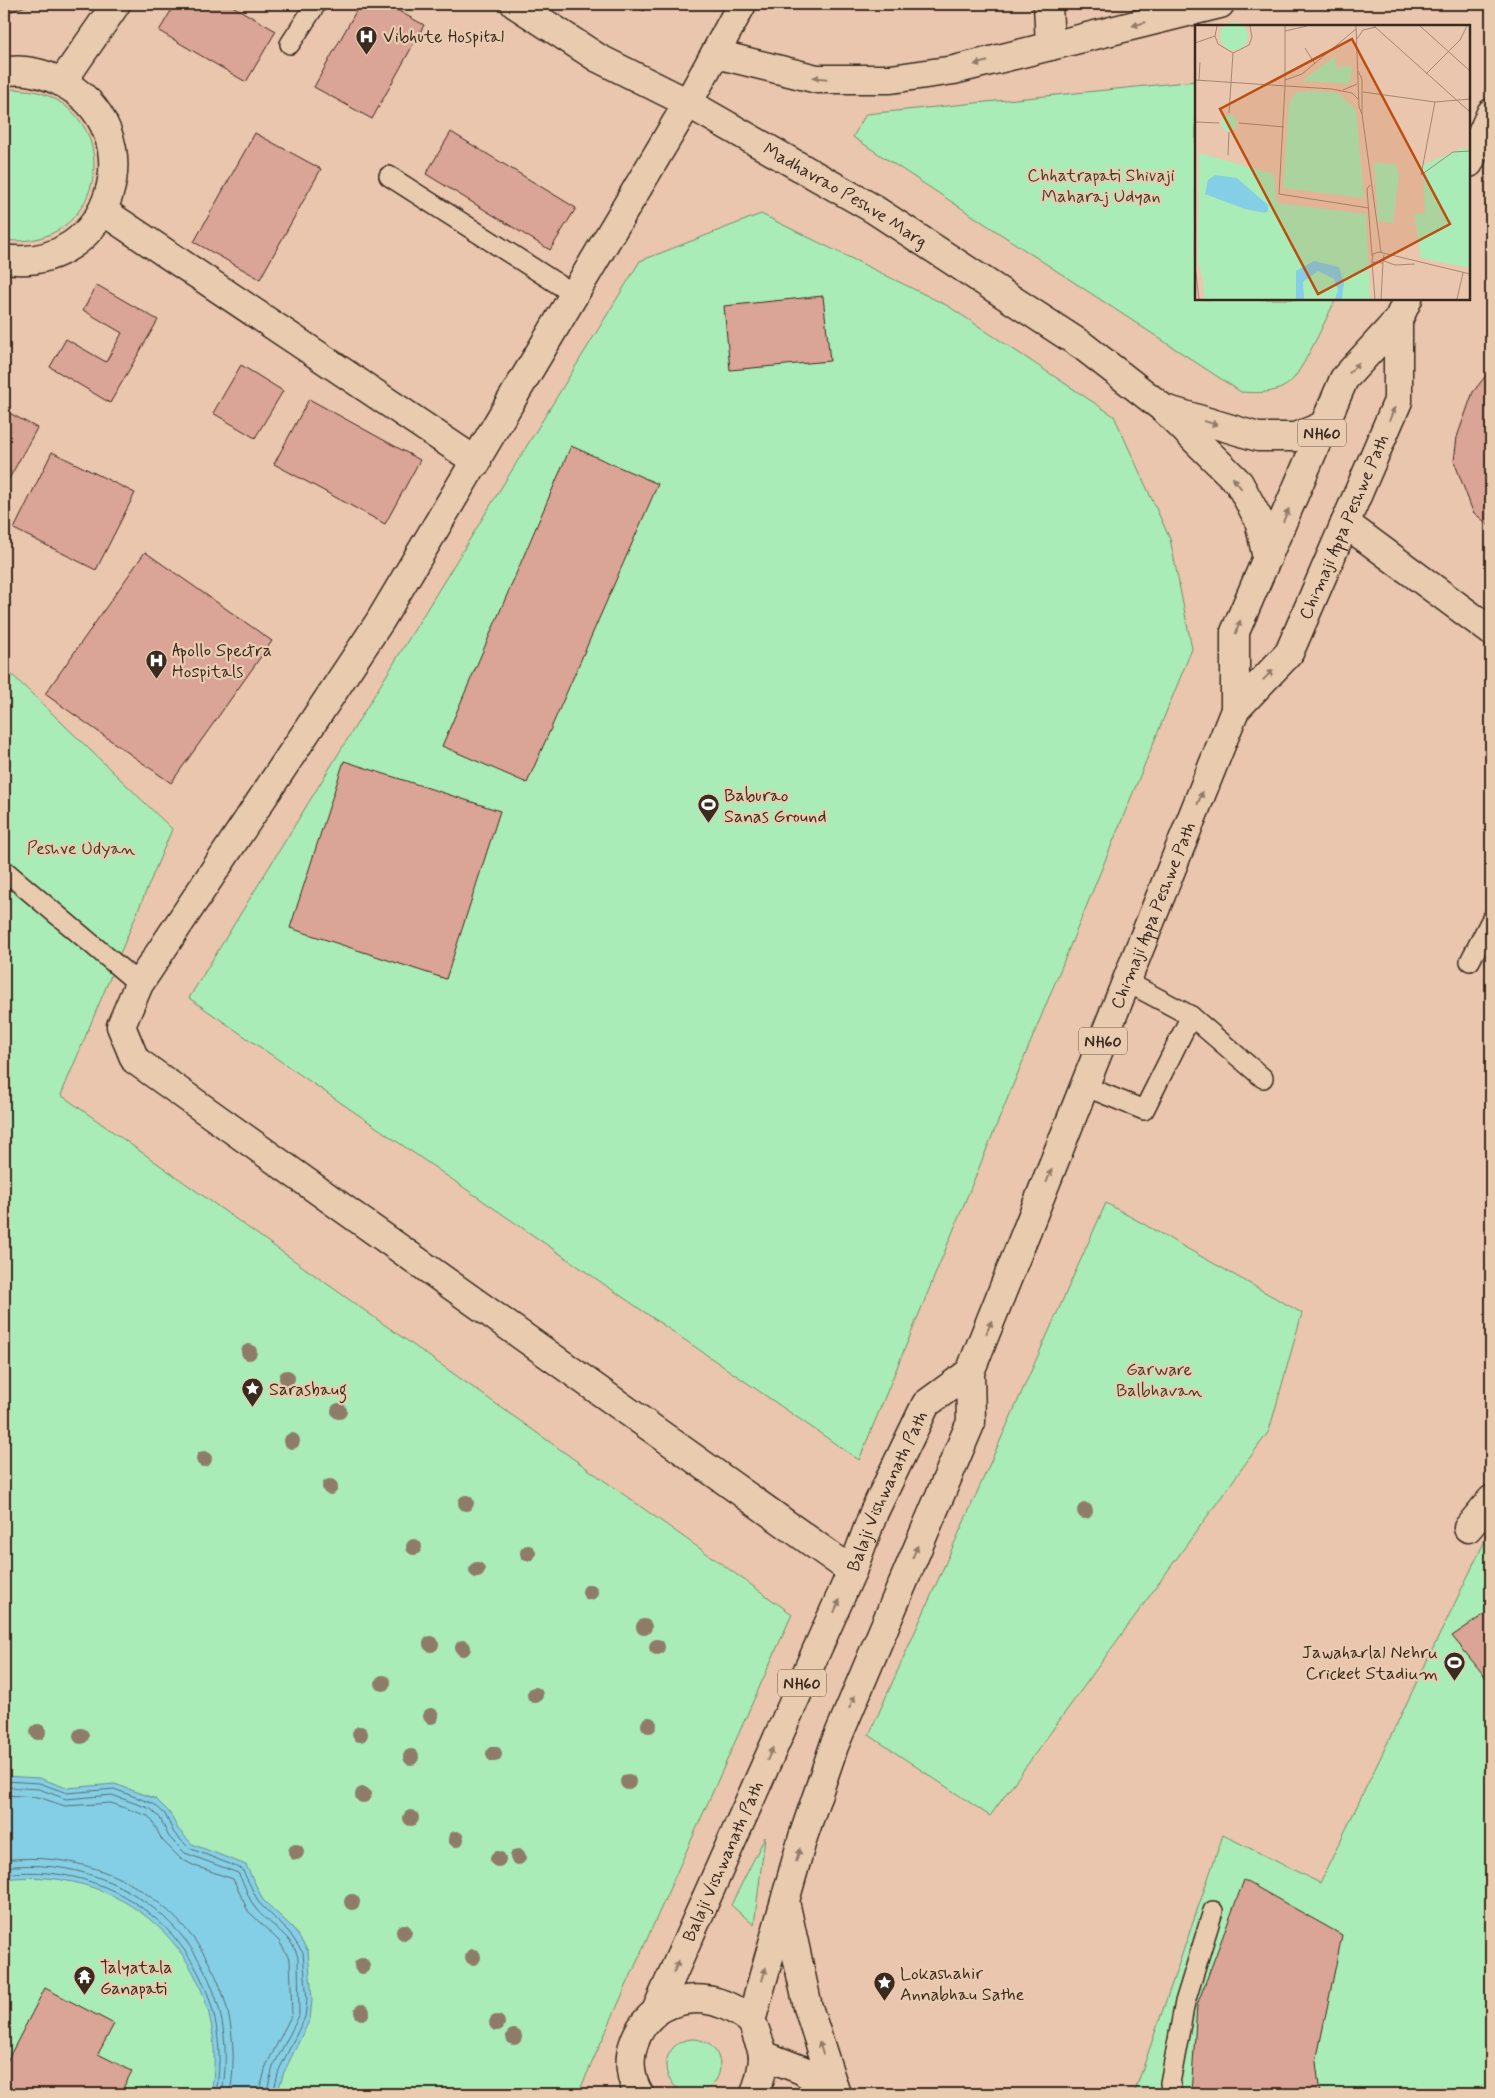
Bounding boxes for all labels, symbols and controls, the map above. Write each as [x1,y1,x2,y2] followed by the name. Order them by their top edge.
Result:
[1131,20,1146,28] one-way arrow
[355,24,379,55] hospital icon: Vibhute Hospital
[383,25,504,49] place label: Vibhute Hospital
[1195,25,1470,300] inset map
[974,59,989,67] one-way arrow
[812,74,828,82] one-way arrow
[759,137,932,254] street label: Madhavrao Peshve Marg
[1027,164,1175,209] park label: Chhatrapati Shivaji Maharaj Udyan
[1348,363,1360,375] one-way arrow
[1388,407,1396,421] one-way arrow
[1203,419,1218,427] one-way arrow
[1298,419,1346,446] road number: NH60
[1294,431,1395,624] street label: Chimaji Appa Peshwe Path
[1232,476,1243,489] one-way arrow
[1283,508,1291,522] one-way arrow
[1235,619,1242,634] one-way arrow
[172,639,272,684] place label: Apollo Spectra Hospitals
[144,648,168,679] hospital icon: Apollo Spectra Hospitals
[1262,669,1274,681] one-way arrow
[724,784,826,829] place label: Baburao Sanas Ground
[1197,790,1204,805] one-way arrow
[696,793,720,824] sports icon: Baburao Sanas Ground
[1105,819,1202,1013] street label: Chimaji Appa Peshwe Path
[27,837,135,861] park label: Peshve Udyan
[1079,1028,1127,1054] road number: NH60
[1045,1169,1053,1183] one-way arrow
[985,1320,993,1334] one-way arrow
[1116,1358,1202,1403] park label: Garware Balbhavan
[241,1377,265,1408] place icon: Sarasbaug
[269,1378,347,1404] place label: Sarasbaug
[842,1407,934,1575] street label: Balaji Vishwanath Path
[912,1545,920,1559] one-way arrow
[833,1599,841,1613] one-way arrow
[1302,1641,1438,1686] place label: Jawaharlal Nehru Cricket Stadium
[1442,1650,1466,1681] sports icon: Jawaharlal Nehru Cricket Stadium
[778,1670,826,1696] road number: NH60
[849,1695,857,1709] one-way arrow
[767,1747,775,1761] one-way arrow
[677,1777,770,1946] street label: Balaji Vishwanath Path
[794,1847,802,1862] one-way arrow
[100,1956,173,2001] place label: Talyatala Ganapati
[672,1960,680,1974] one-way arrow
[900,1962,1025,2007] place label: Lokashahir Annabhau Sathe
[72,1965,96,1996] temple icon: Talyatala Ganapati
[761,1967,769,1982] one-way arrow
[872,1971,896,2002] place icon: Lokashahir Annabhau Sathe
[817,2040,825,2055] one-way arrow

